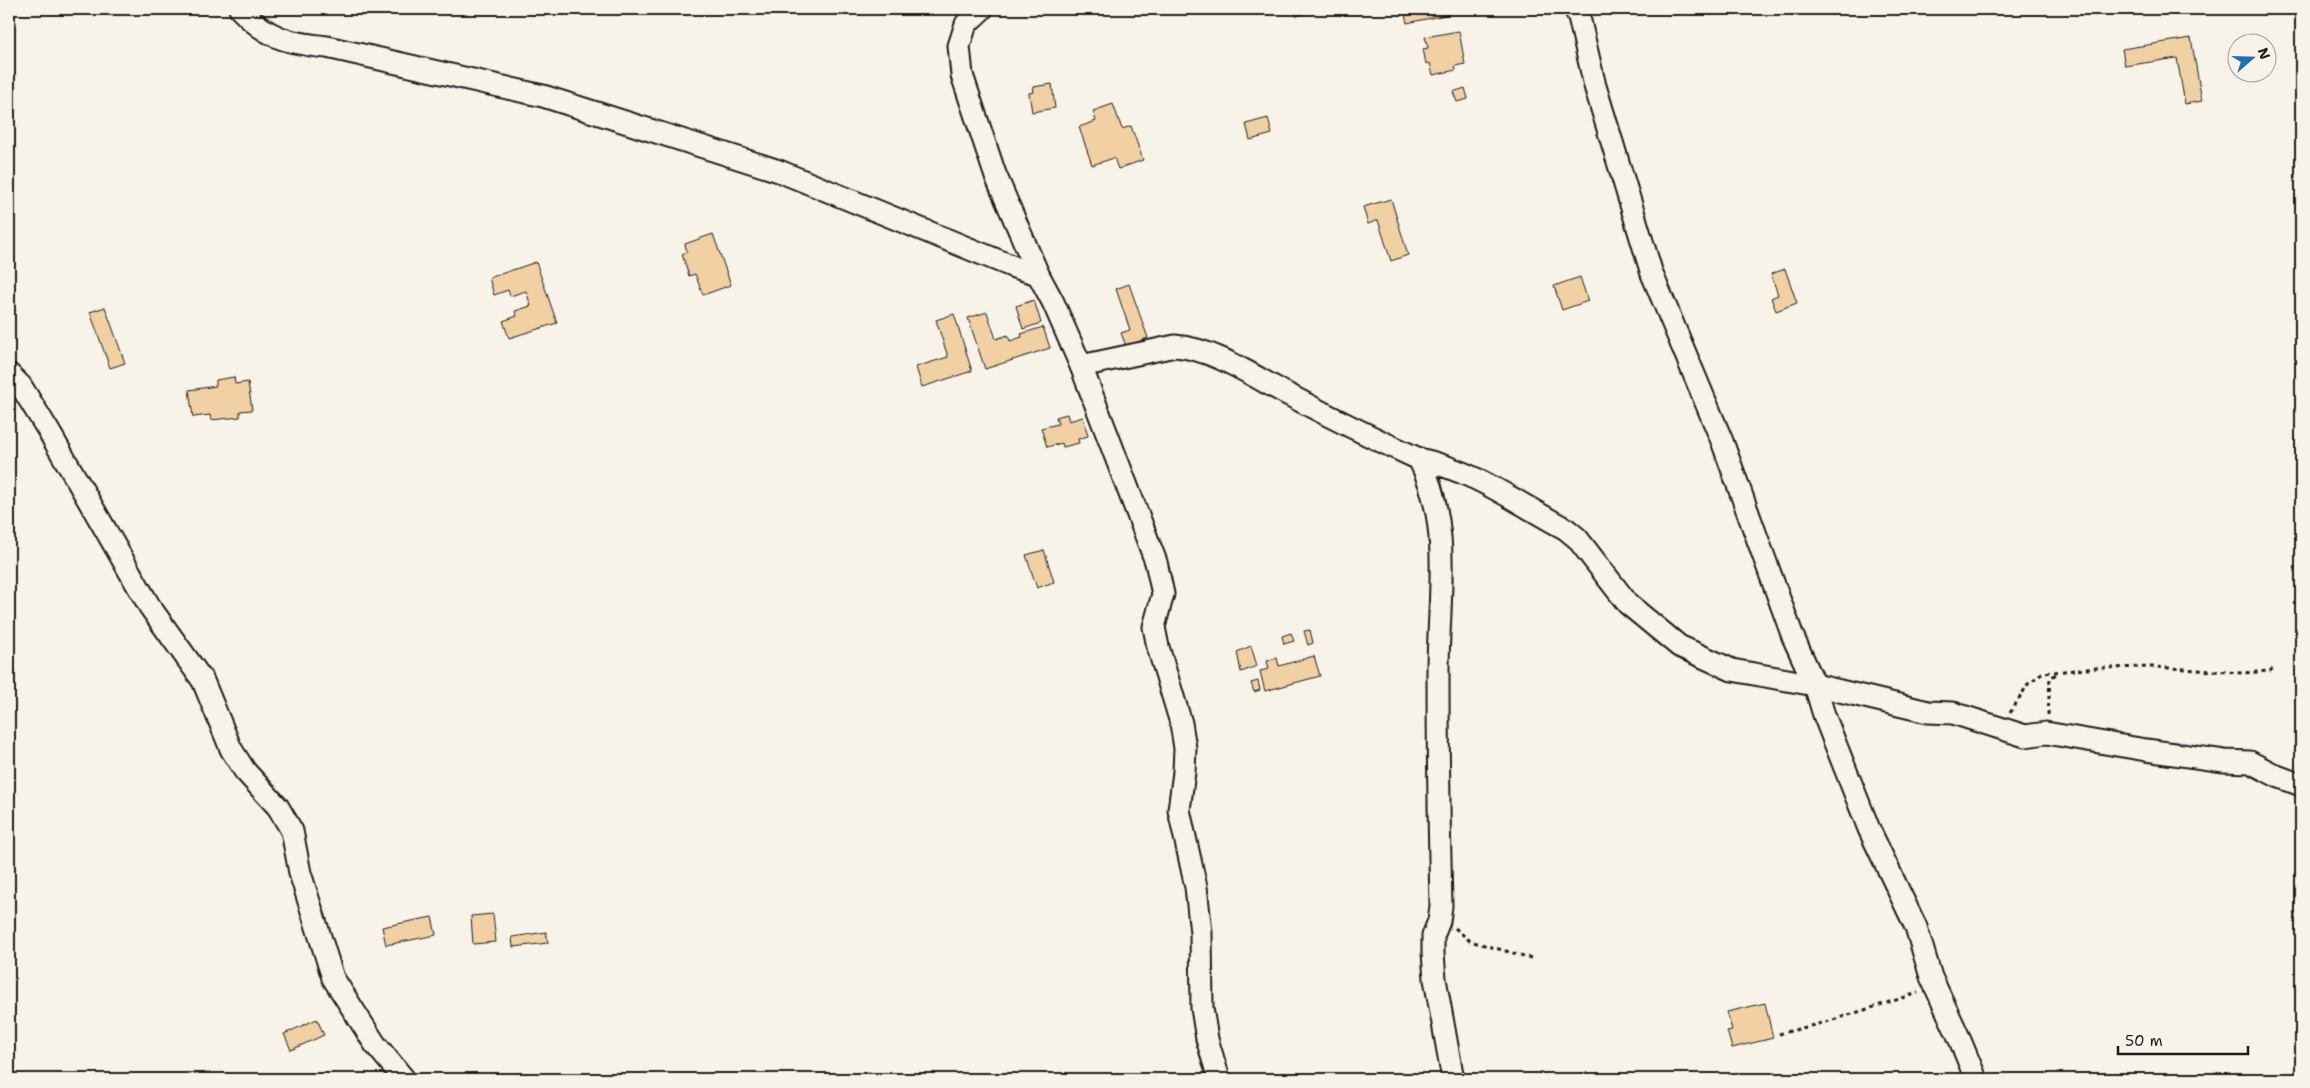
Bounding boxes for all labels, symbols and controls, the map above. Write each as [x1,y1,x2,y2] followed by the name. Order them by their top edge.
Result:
[2228,32,2278,82] north arrow
[2254,45,2275,62] text: N
[2118,1023,2248,1055] scale bar
[2125,1031,2163,1051] text: 50 m

